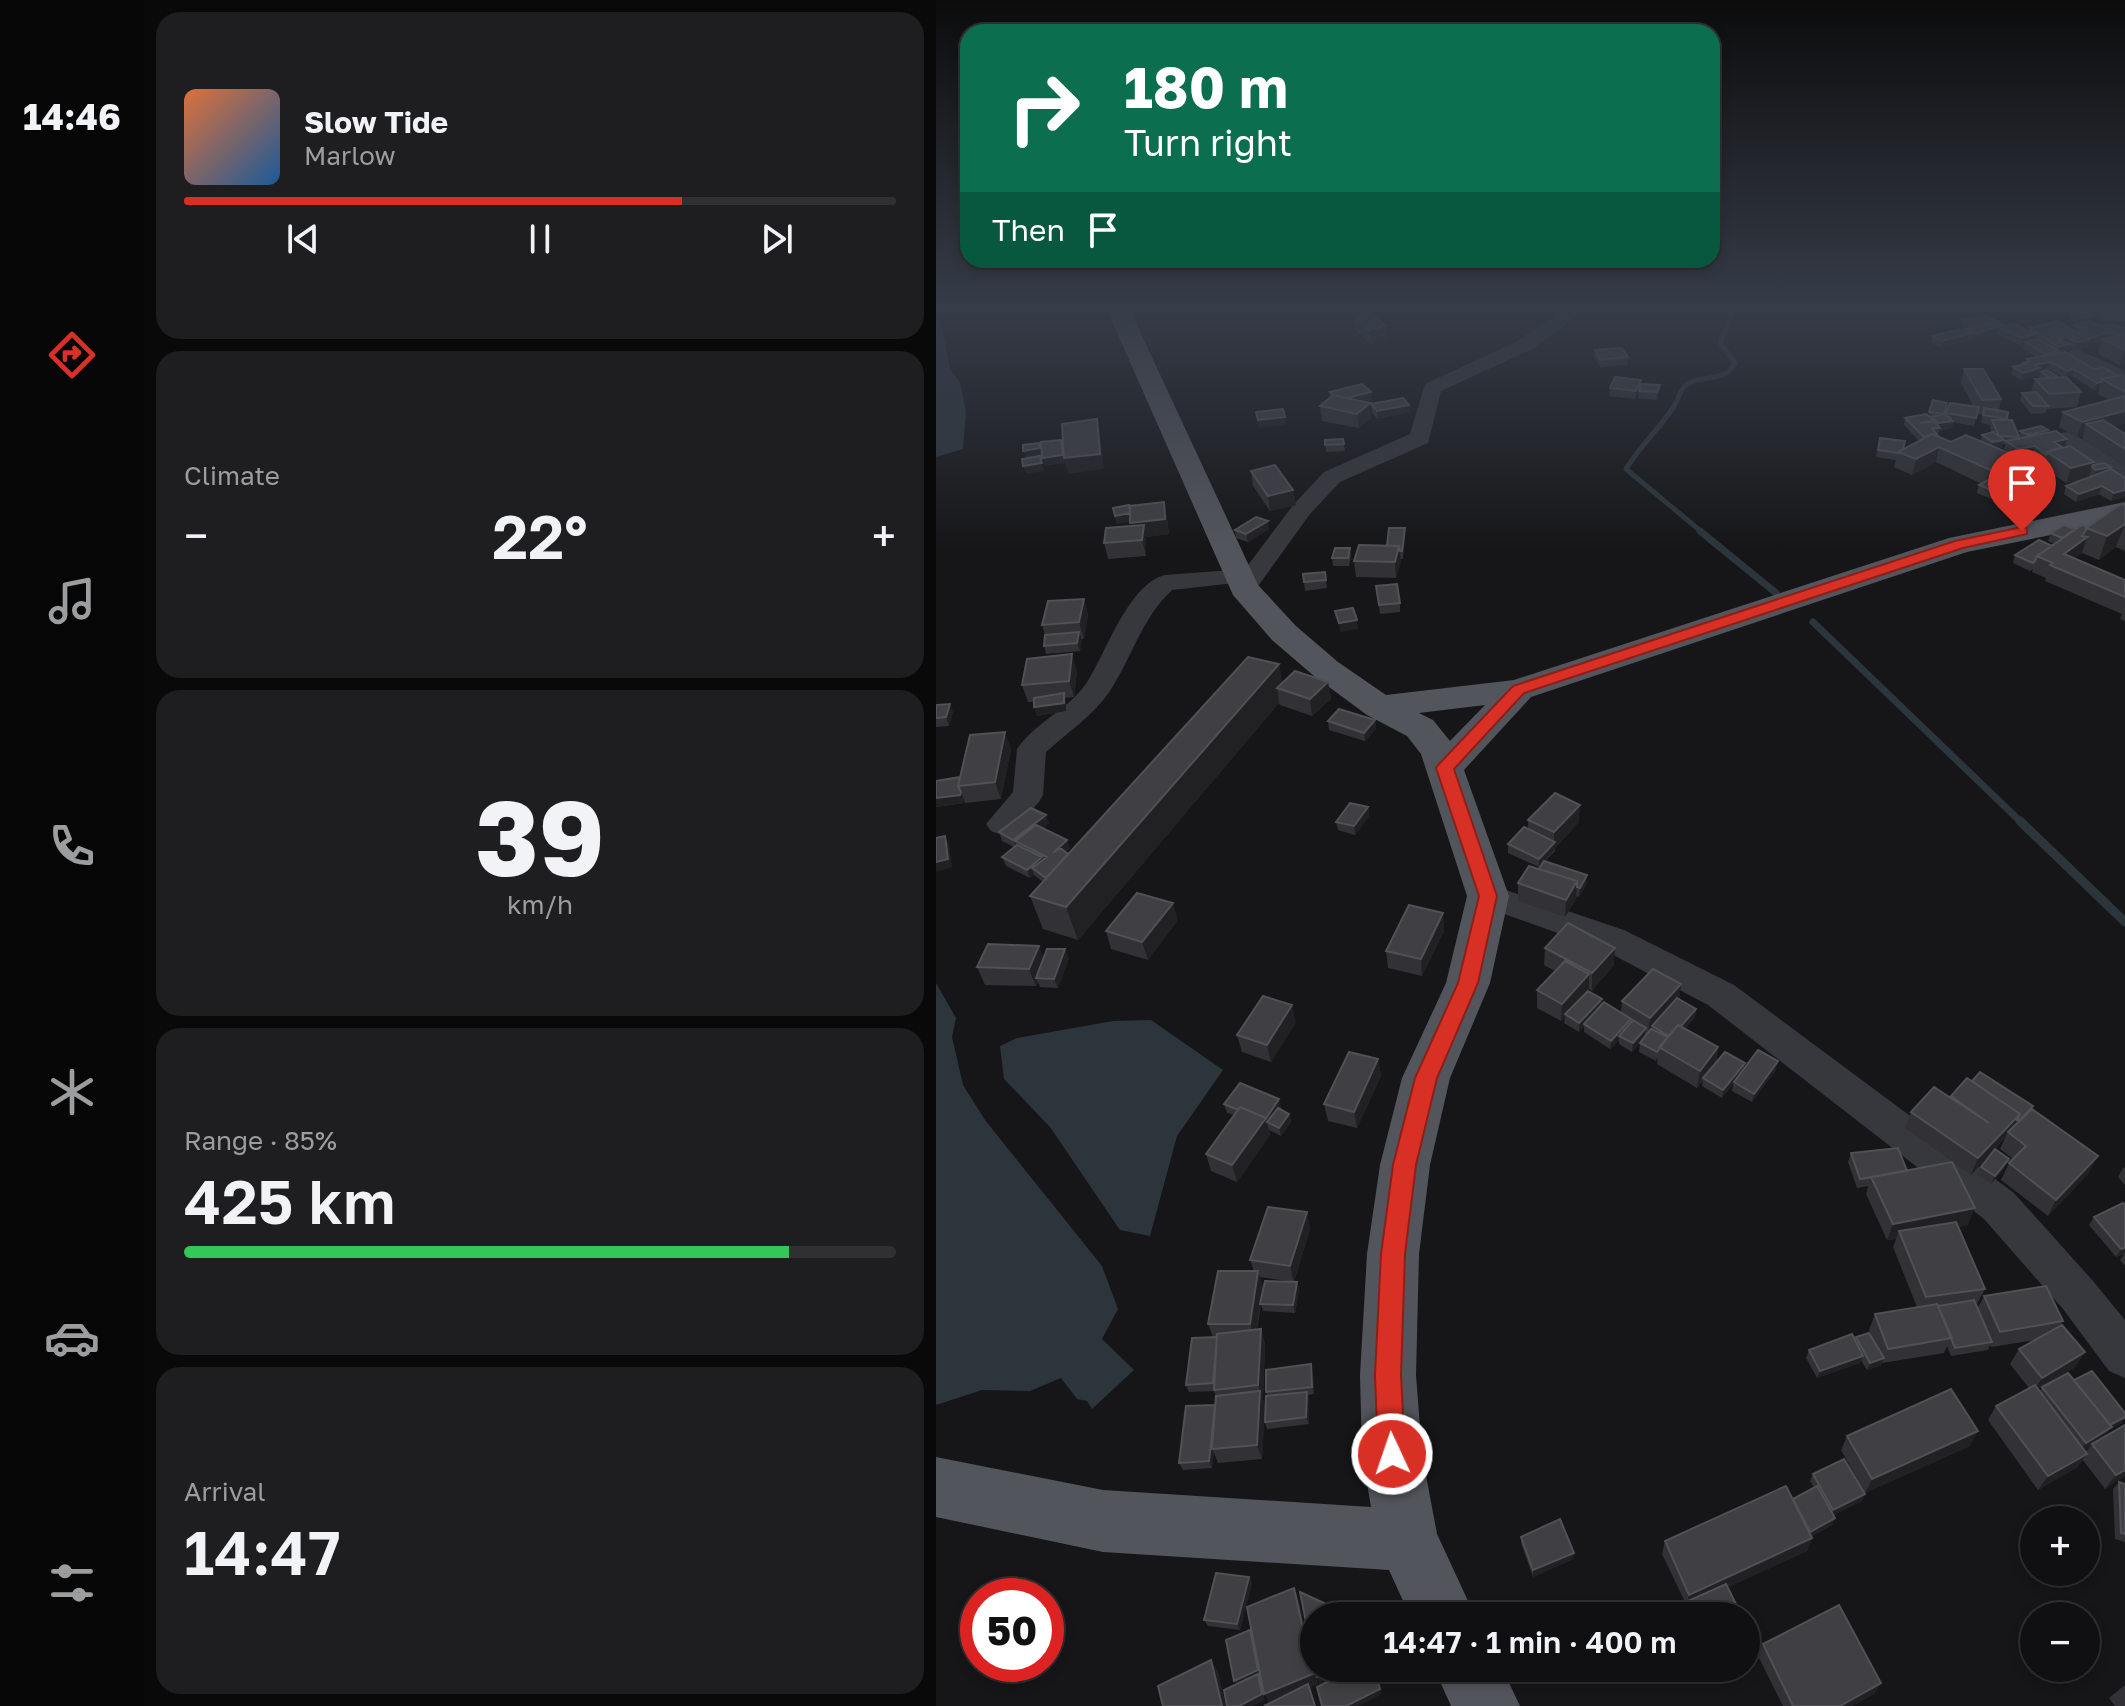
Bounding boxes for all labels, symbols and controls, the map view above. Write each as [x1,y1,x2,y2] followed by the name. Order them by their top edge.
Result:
[1124,53,1288,120] text: 180 m
[992,56,1096,160] icon: right
[23,95,121,138] text: 14:46
[304,104,448,140] text: Slow Tide
[1124,121,1292,164] text: Turn right
[304,140,396,171] text: Marlow
[1081,208,1125,252] icon: arrive
[992,212,1065,248] text: Then
[281,217,325,261] icon: previous
[518,217,562,261] icon: pause
[755,217,799,261] icon: next
[44,327,100,383] icon: directions
[1988,449,2056,531] pin
[184,460,280,491] text: Climate
[2000,461,2044,505] icon: arrive
[492,500,588,572] text: 22°
[184,509,208,562] text: −
[872,509,896,562] text: +
[44,573,100,629] icon: music
[475,774,605,899] text: 39
[44,818,100,874] icon: phone
[507,889,573,920] text: km/h
[44,1064,100,1120] icon: climate
[184,1125,337,1156] text: Range · 85%
[184,1165,396,1237] text: 425 km
[44,1310,100,1366] icon: car
[1350,1412,1434,1496] position arrow
[184,1476,265,1507] text: Arrival
[2020,1506,2100,1682] map controls
[2020,1506,2100,1586] button: +
[184,1516,341,1588] text: 14:47
[44,1555,100,1611] icon: filters
[960,1578,1064,1682] speed limit sign: 50
[2020,1602,2100,1682] button: −
[1384,1624,1676,1660] text: 14:47 · 1 min · 400 m

